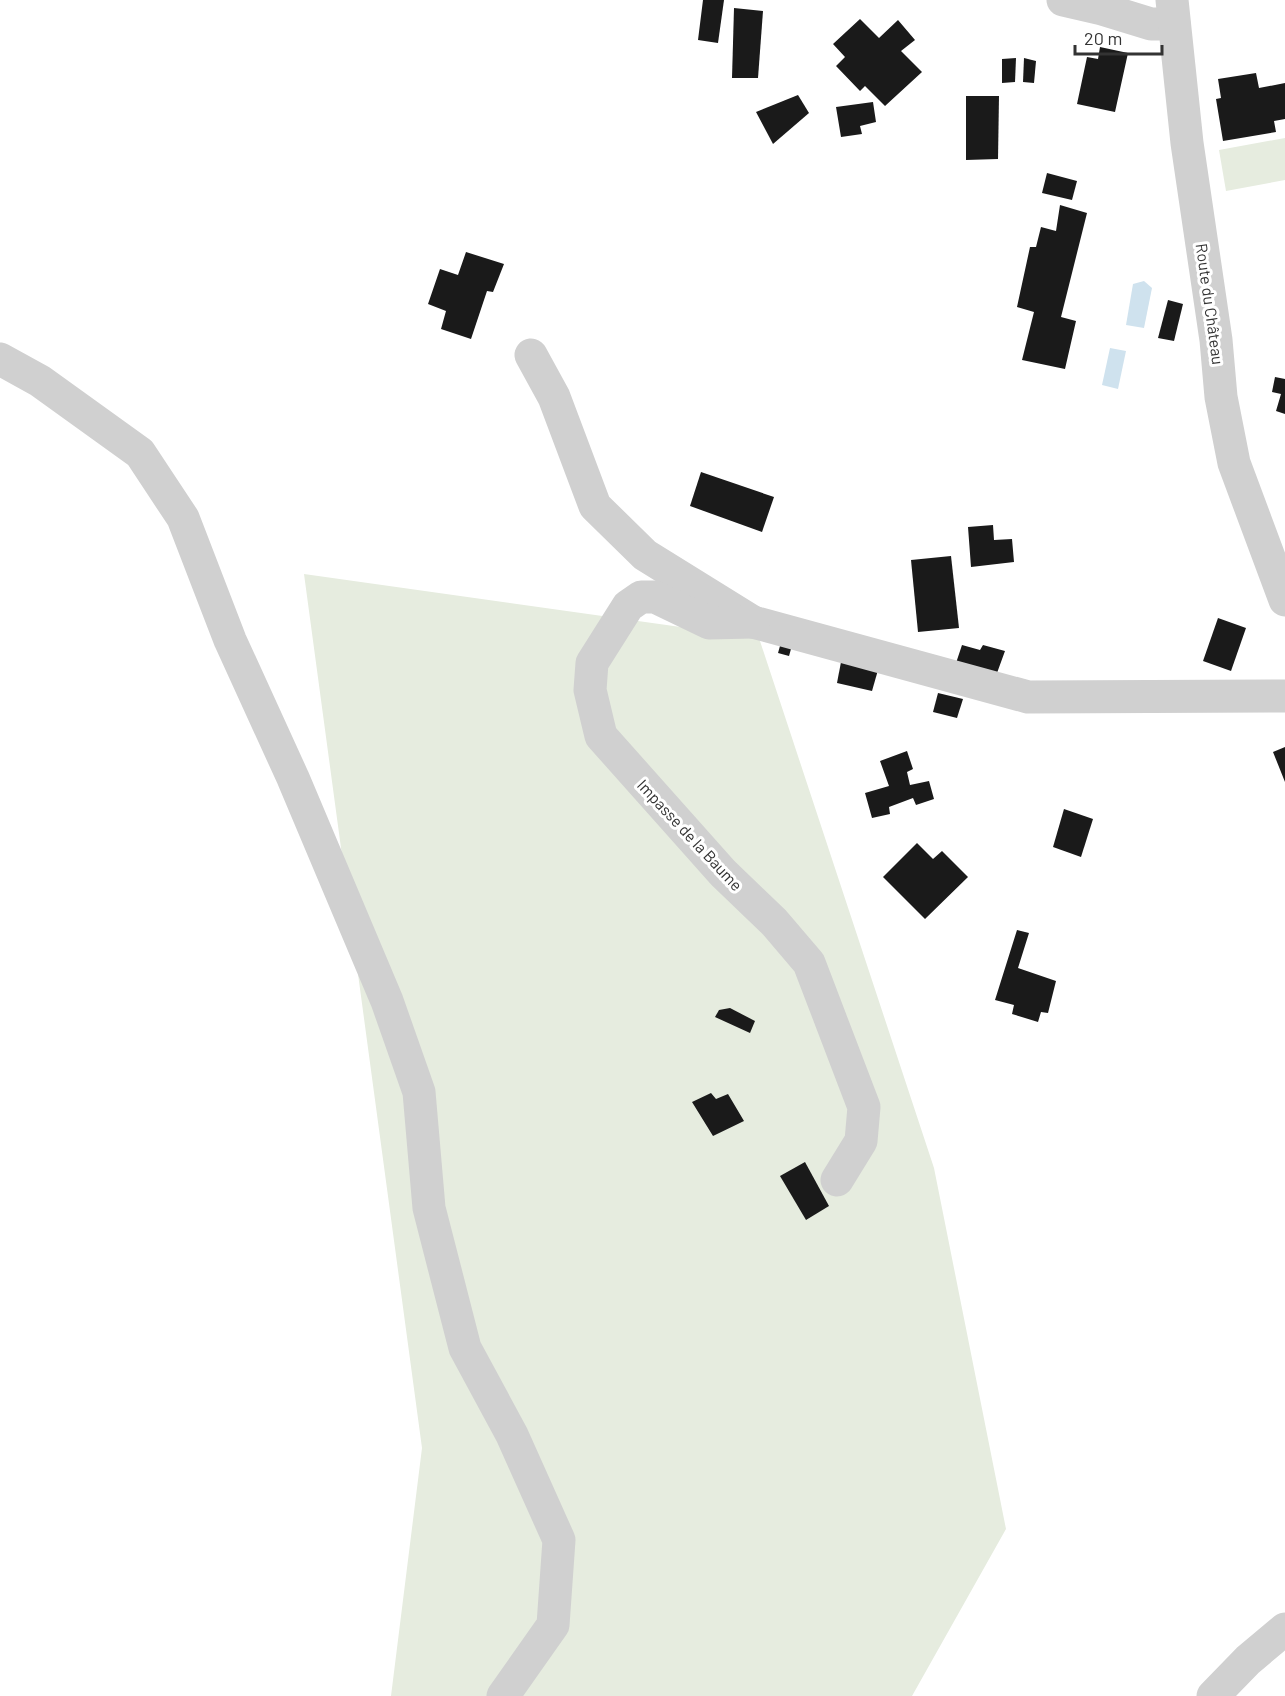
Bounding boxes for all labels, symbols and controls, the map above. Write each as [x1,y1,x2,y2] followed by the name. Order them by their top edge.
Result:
[1075,18,1162,56] scale bar
[1084,27,1122,49] text: 20 m
[1193,242,1228,366] street label: Route du Château
[634,775,747,894] street label: Impasse de la Baume

